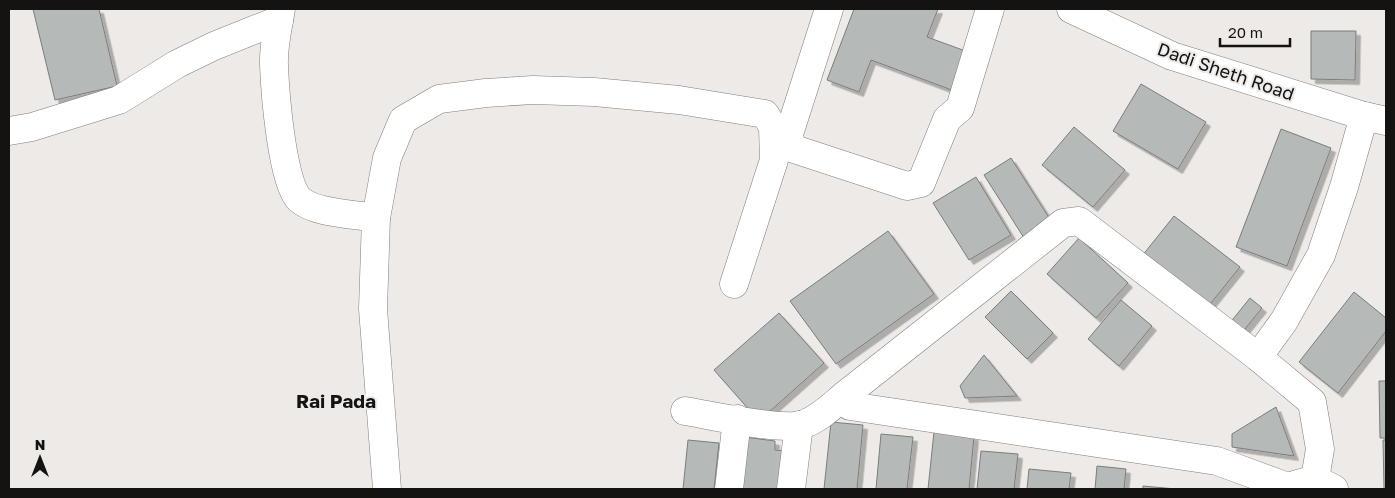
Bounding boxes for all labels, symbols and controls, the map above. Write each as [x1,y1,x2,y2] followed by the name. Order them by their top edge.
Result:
[1220,15,1290,47] scale bar
[1228,23,1263,41] text: 20 m
[1155,37,1297,105] street label: Dadi Sheth Road
[296,389,376,412] district label: Rai Pada
[15,433,65,483] north arrow
[35,436,45,453] text: N

